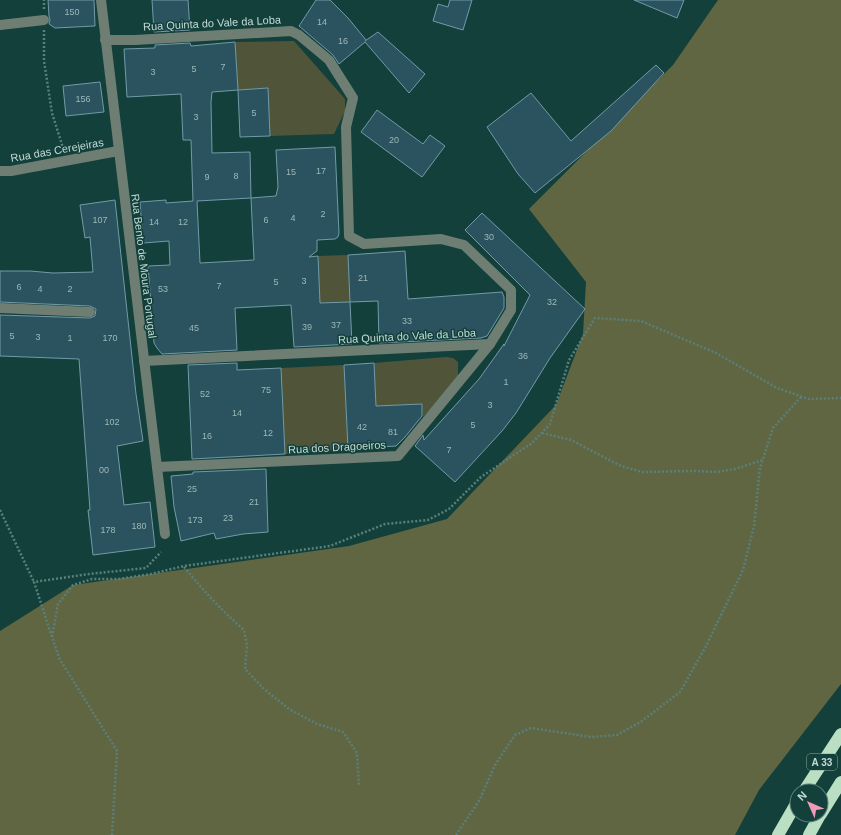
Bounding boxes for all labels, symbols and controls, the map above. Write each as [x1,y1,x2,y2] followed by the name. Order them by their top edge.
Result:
[64,7,80,17] house number: 150
[143,13,282,33] street label: Rua Quinta do Vale da Loba
[317,17,327,27] house number: 14
[338,36,348,46] house number: 16
[220,62,226,72] house number: 7
[191,64,197,74] house number: 5
[150,67,156,77] house number: 3
[75,94,91,104] house number: 156
[251,108,257,118] house number: 5
[193,112,199,122] house number: 3
[389,135,399,145] house number: 20
[10,136,105,164] street label: Rua das Cerejeiras
[316,166,326,176] house number: 17
[286,167,296,177] house number: 15
[233,171,239,181] house number: 8
[204,172,210,182] house number: 9
[129,193,159,339] street label: Rua Bento de Moura Portugal
[320,209,326,219] house number: 2
[290,213,296,223] house number: 4
[92,215,108,225] house number: 107
[263,215,269,225] house number: 6
[149,217,159,227] house number: 14
[178,217,188,227] house number: 12
[484,232,494,242] house number: 30
[358,273,368,283] house number: 21
[301,276,307,286] house number: 3
[273,277,279,287] house number: 5
[216,281,222,291] house number: 7
[16,282,22,292] house number: 6
[37,284,43,294] house number: 4
[67,284,73,294] house number: 2
[158,284,168,294] house number: 53
[547,297,557,307] house number: 32
[402,316,412,326] house number: 33
[331,320,341,330] house number: 37
[302,322,312,332] house number: 39
[189,323,199,333] house number: 45
[338,326,477,346] street label: Rua Quinta do Vale da Loba
[9,331,15,341] house number: 5
[35,332,41,342] house number: 3
[67,333,73,343] house number: 1
[102,333,118,343] house number: 170
[518,351,528,361] house number: 36
[503,377,509,387] house number: 1
[261,385,271,395] house number: 75
[200,389,210,399] house number: 52
[487,400,493,410] house number: 3
[232,408,242,418] house number: 14
[104,417,120,427] house number: 102
[470,420,476,430] house number: 5
[357,422,367,432] house number: 42
[388,427,398,437] house number: 81
[263,428,273,438] house number: 12
[202,431,212,441] house number: 16
[288,438,387,456] street label: Rua dos Dragoeiros
[446,445,452,455] house number: 7
[99,465,109,475] house number: 00
[187,484,197,494] house number: 25
[249,497,259,507] house number: 21
[223,513,233,523] house number: 23
[187,515,203,525] house number: 173
[131,521,147,531] house number: 180
[100,525,116,535] house number: 178
[807,754,837,770] road number: A 33
[789,783,829,823] north arrow
[795,789,809,803] text: N

